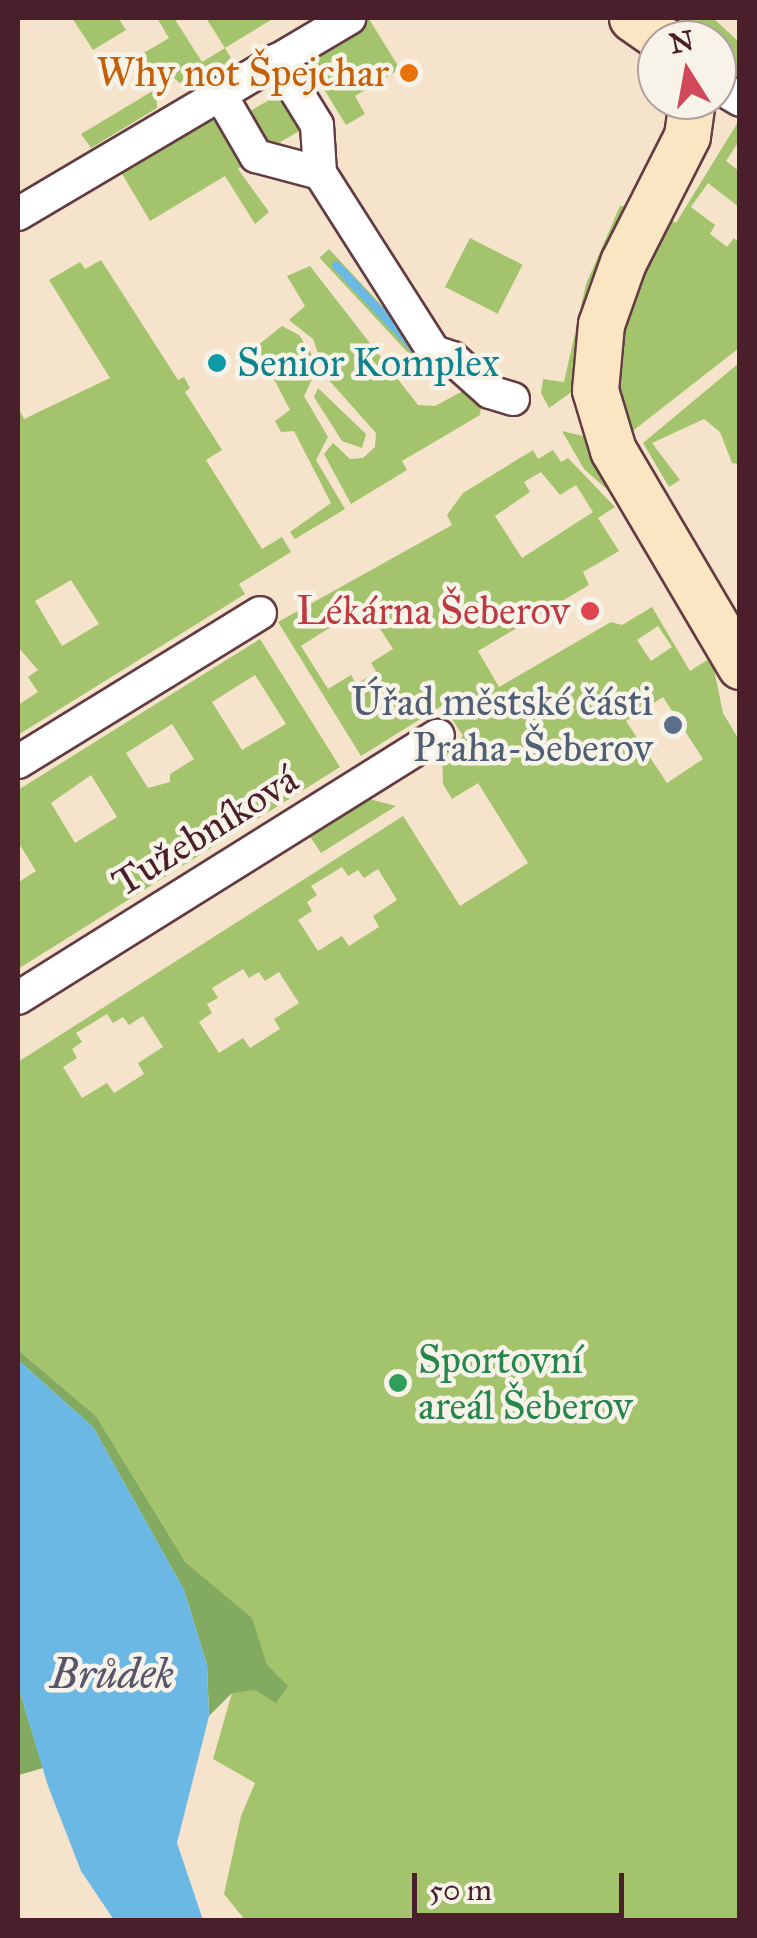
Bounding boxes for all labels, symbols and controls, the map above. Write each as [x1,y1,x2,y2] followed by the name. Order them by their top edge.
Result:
[637,20,737,120] north arrow
[667,23,697,61] text: N
[97,49,389,97] place label: Why not Špejchar
[398,62,420,84] marker: Why not Špejchar
[237,339,500,387] place label: Senior Komplex
[206,352,228,374] marker: Senior Komplex
[296,587,570,635] place label: Lékárna Šeberov
[579,600,601,622] marker: Lékárna Šeberov
[351,678,653,772] place label: Úřad městské části Praha-Šeberov
[662,714,684,736] marker: Úřad městské části Praha-Šeberov
[103,755,307,907] street label: Tužebníková
[418,1336,633,1430] place label: Sportovní areál Šeberov
[387,1372,409,1394] marker: Sportovní areál Šeberov
[50,1649,174,1699] water label: Brůdek
[417,1853,630,1915] scale bar
[429,1872,492,1908] text: 50 m

